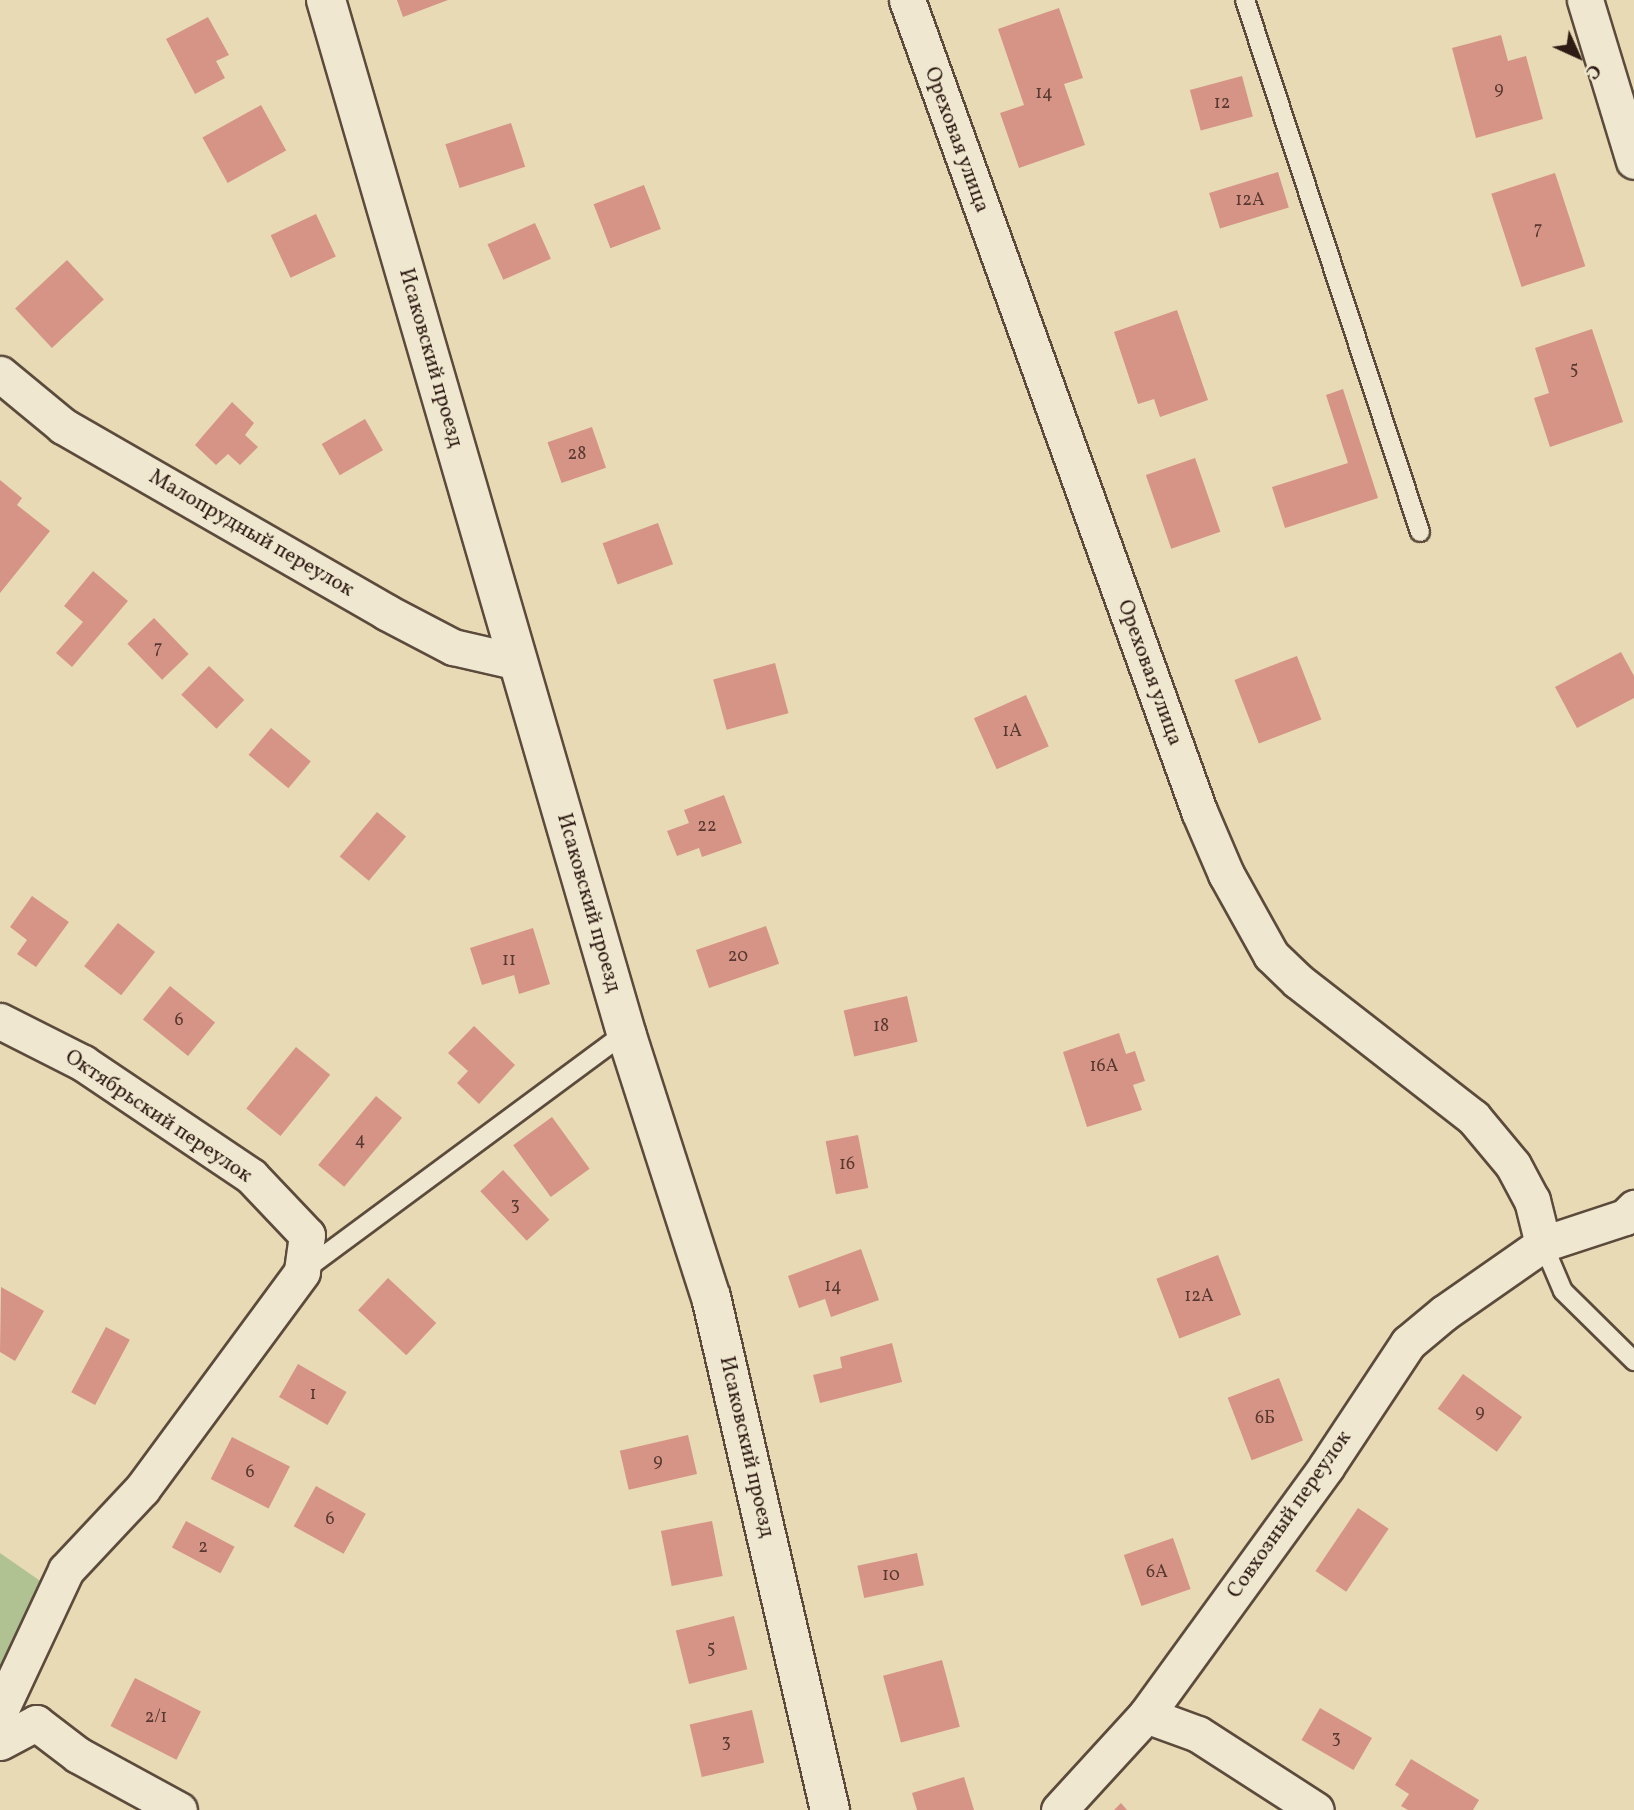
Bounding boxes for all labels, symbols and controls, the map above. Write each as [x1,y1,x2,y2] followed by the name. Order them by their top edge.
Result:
[1543,21,1613,91] north arrow
[1579,57,1606,84] text: С
[918,63,994,217] street label: Ореховая улица
[1494,79,1504,101] house number: 9
[1035,83,1053,105] house number: 14
[1214,93,1230,115] house number: 12
[1235,190,1265,212] house number: 12А
[1534,219,1542,241] house number: 7
[392,266,468,450] street label: Исаковский проезд
[1570,359,1578,381] house number: 5
[568,444,586,466] house number: 28
[144,465,358,603] street label: Малопрудный переулок
[1111,596,1187,750] street label: Ореховая улица
[154,638,162,660] house number: 7
[1002,721,1022,743] house number: 1А
[550,811,626,995] street label: Исаковский проезд
[697,816,717,838] house number: 22
[728,946,748,968] house number: 20
[502,950,516,972] house number: 11
[174,1010,184,1032] house number: 6
[873,1016,889,1038] house number: 18
[60,1045,256,1189] street label: Октябрьский переулок
[1090,1056,1118,1078] house number: 16А
[355,1130,365,1152] house number: 4
[839,1154,855,1176] house number: 16
[510,1195,520,1217] house number: 3
[824,1276,842,1298] house number: 14
[1184,1286,1214,1308] house number: 12А
[713,1354,779,1540] street label: Исаковский проезд
[310,1384,316,1406] house number: 1
[1475,1402,1485,1424] house number: 9
[1255,1408,1275,1430] house number: 6Б
[1223,1426,1357,1604] street label: Совхозный переулок
[653,1451,663,1473] house number: 9
[245,1462,255,1484] house number: 6
[325,1509,335,1531] house number: 6
[198,1537,208,1559] house number: 2
[1146,1562,1168,1584] house number: 6А
[882,1565,900,1587] house number: 10
[707,1638,715,1660] house number: 5
[145,1707,167,1729] house number: 2/1
[1331,1728,1341,1750] house number: 3
[721,1732,731,1754] house number: 3

